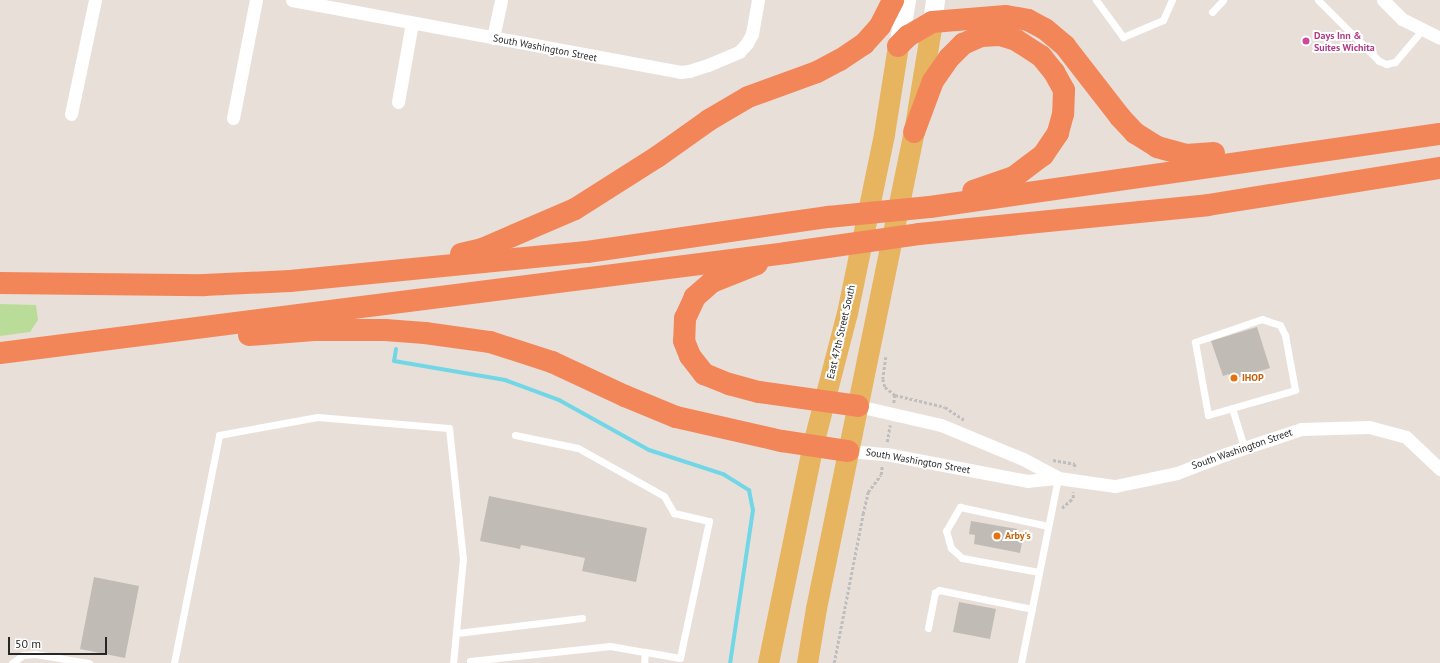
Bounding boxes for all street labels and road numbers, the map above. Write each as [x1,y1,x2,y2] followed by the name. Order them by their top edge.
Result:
[492,32,598,64] street label: South Washington Street
[824,284,858,380] street label: East 47th Street South
[1190,426,1294,472] street label: South Washington Street
[865,446,971,476] street label: South Washington Street

